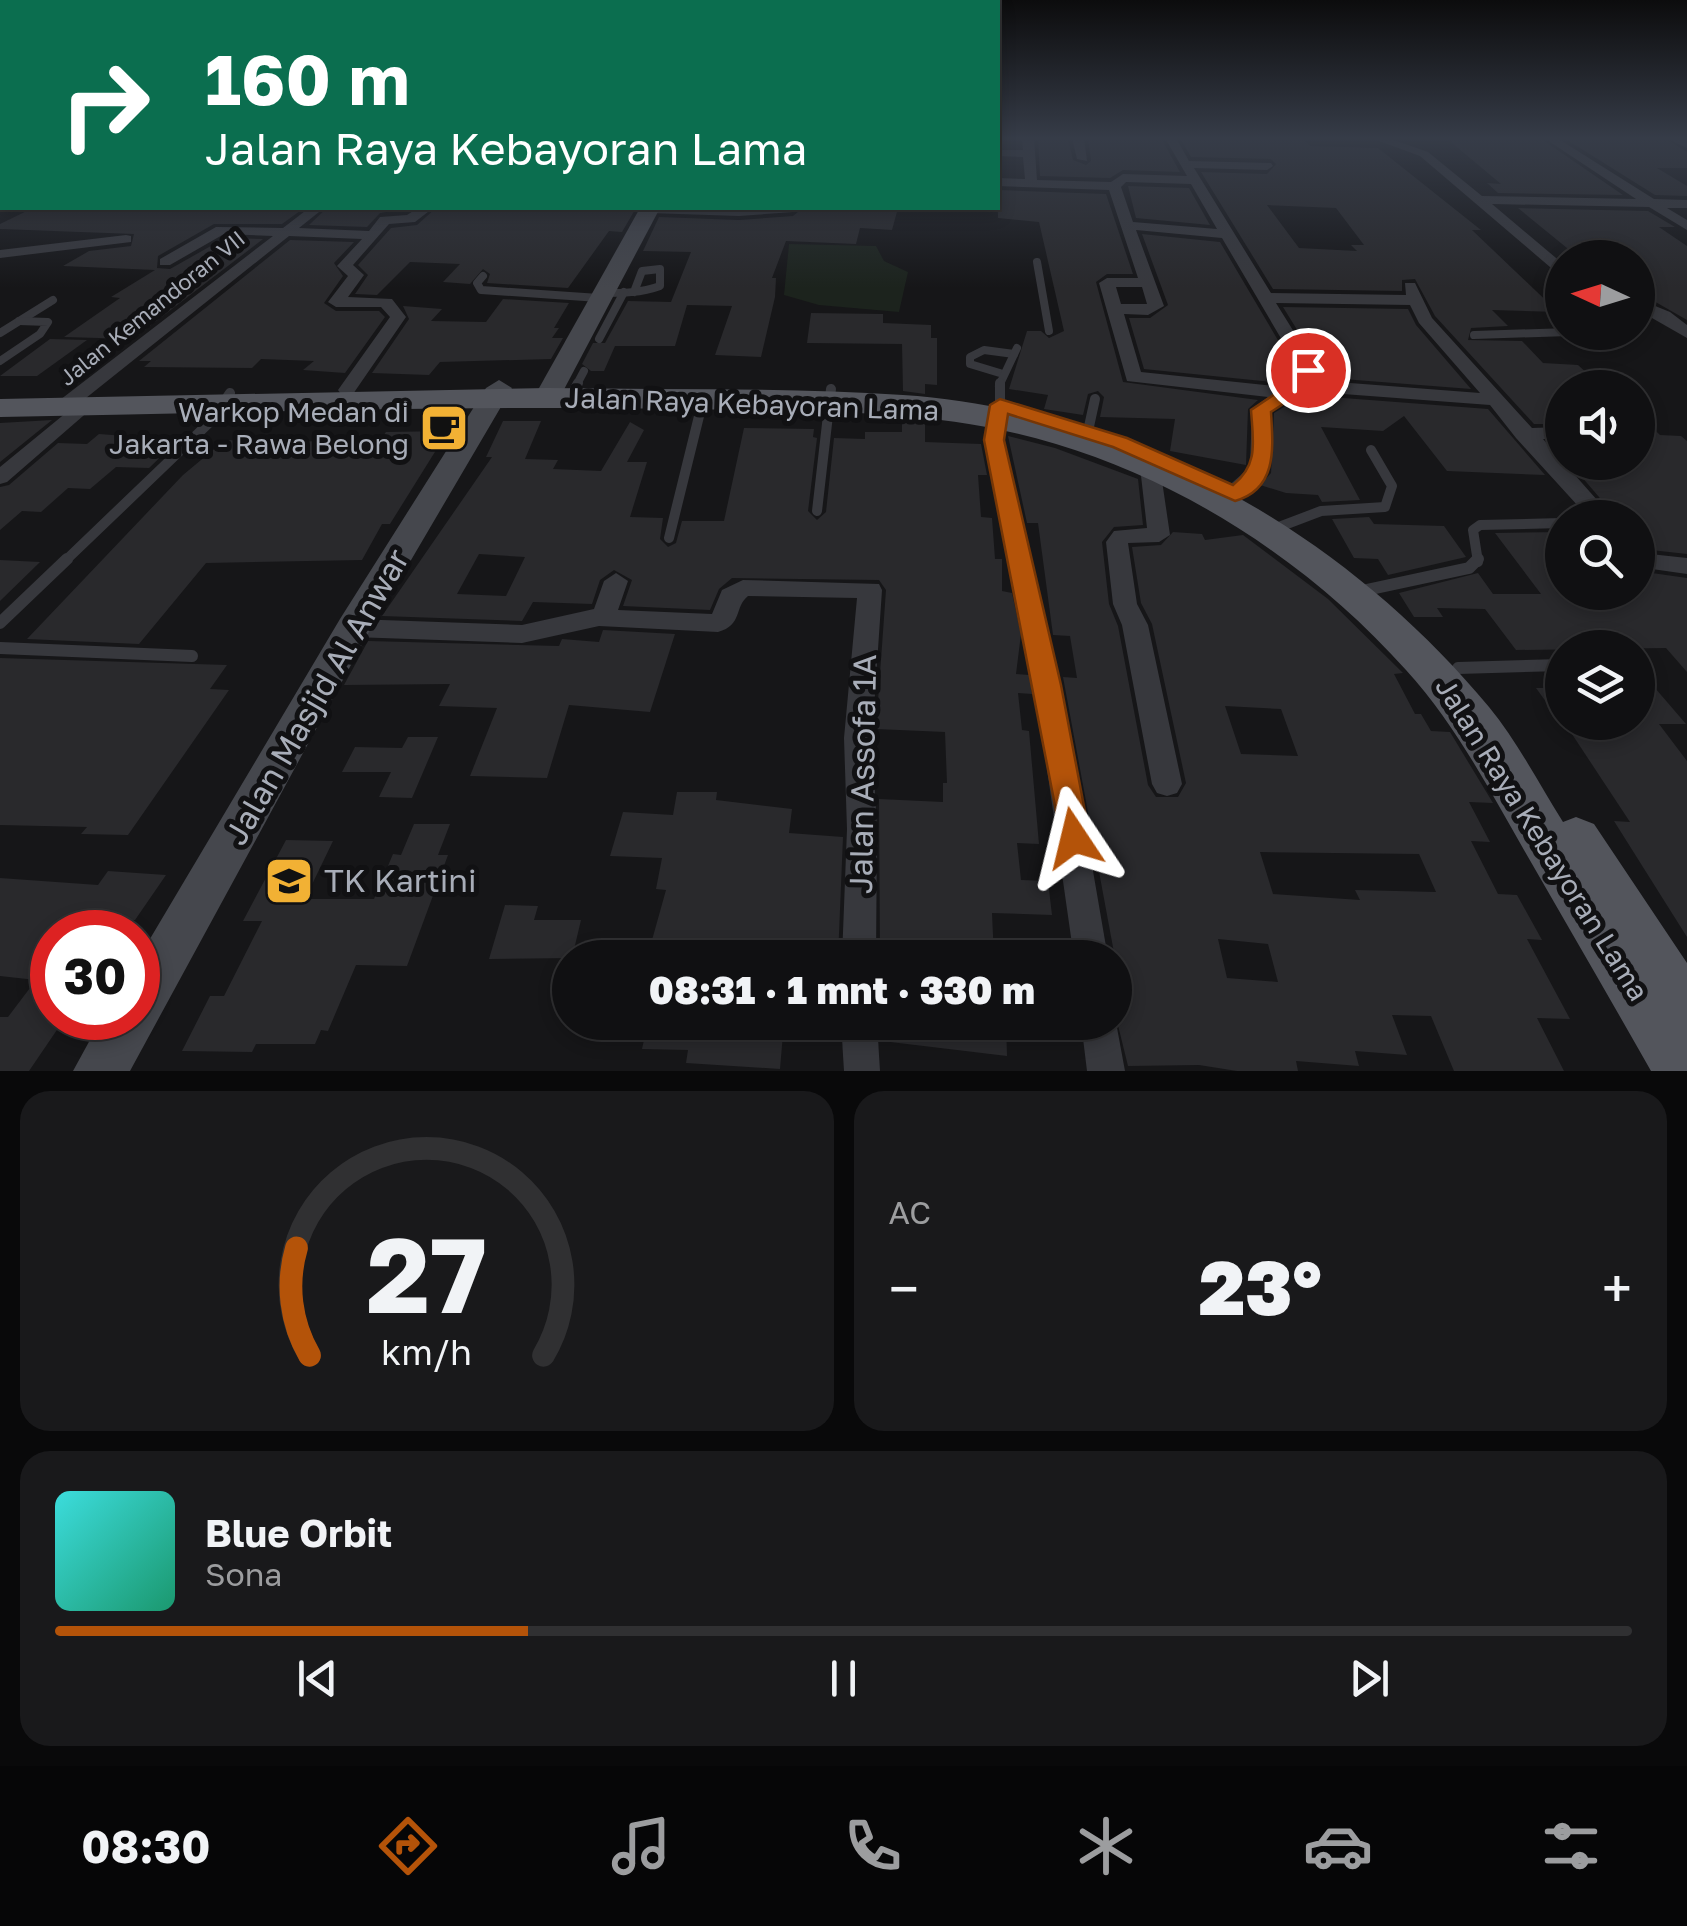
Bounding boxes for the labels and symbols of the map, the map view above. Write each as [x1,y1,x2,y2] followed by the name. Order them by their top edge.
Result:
[53,224,250,391] street label: Jalan Kemandoran VII
[1545,240,1655,350] north arrow
[1266,328,1351,413] pin
[564,380,940,427] street label: Jalan Raya Kebayoran Lama
[109,395,409,460] place label: Warkop Medan di Jakarta - Rawa Belong
[418,402,470,454] cafe icon: Warkop Medan di Jakarta - Rawa Belong
[216,542,416,851] street label: Jalan Masjid Al Anwar
[841,654,883,894] street label: Jalan Assofa 1A
[1429,671,1656,1006] street label: Jalan Raya Kebayoran Lama
[1022,786,1126,890] position arrow
[263,855,315,907] school or university icon: TK Kartini
[324,861,477,899] place label: TK Kartini
[30,910,160,1040] speed limit sign: 30

